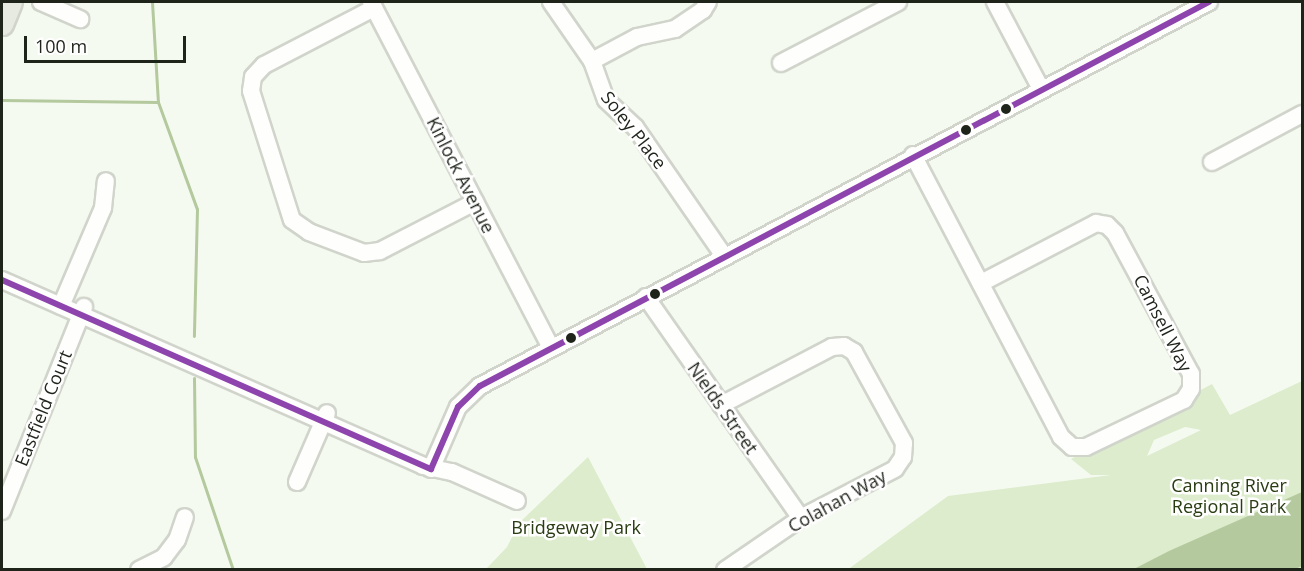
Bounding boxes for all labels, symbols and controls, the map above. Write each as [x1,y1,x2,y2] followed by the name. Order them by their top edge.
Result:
[27,24,189,62] scale bar
[35,34,87,58] text: 100 m
[597,87,671,173] street label: Soley Place
[1000,103,1012,115] unlabelled marker
[422,113,500,237] street label: Kinlock Avenue
[960,124,972,136] unlabelled marker
[1129,271,1197,375] street label: Camsell Way
[649,288,661,300] unlabelled marker
[565,332,577,344] unlabelled marker
[10,347,76,469] street label: Eastfield Court
[683,358,763,458] street label: Nields Street
[784,465,890,537] street label: Colahan Way
[1171,475,1287,518] park label: Canning River Regional Park
[511,516,641,538] park label: Bridgeway Park

